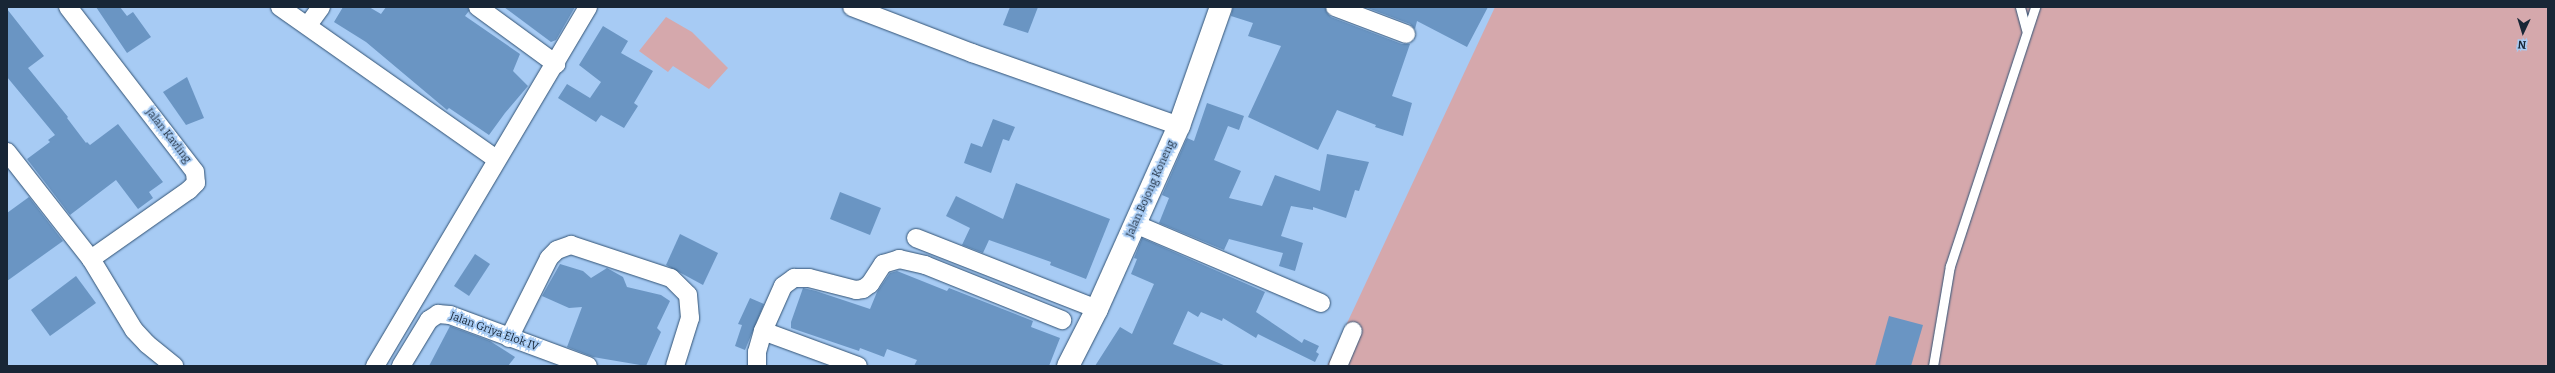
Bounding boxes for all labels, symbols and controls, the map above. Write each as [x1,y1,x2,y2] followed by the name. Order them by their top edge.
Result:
[2503,12,2543,52] north arrow
[2517,38,2527,51] text: N
[143,106,193,166] street label: Jalan Kavling
[1124,138,1178,240] street label: Jalan Bojong Koneng
[448,310,540,354] street label: Jalan Griya Elok IV

